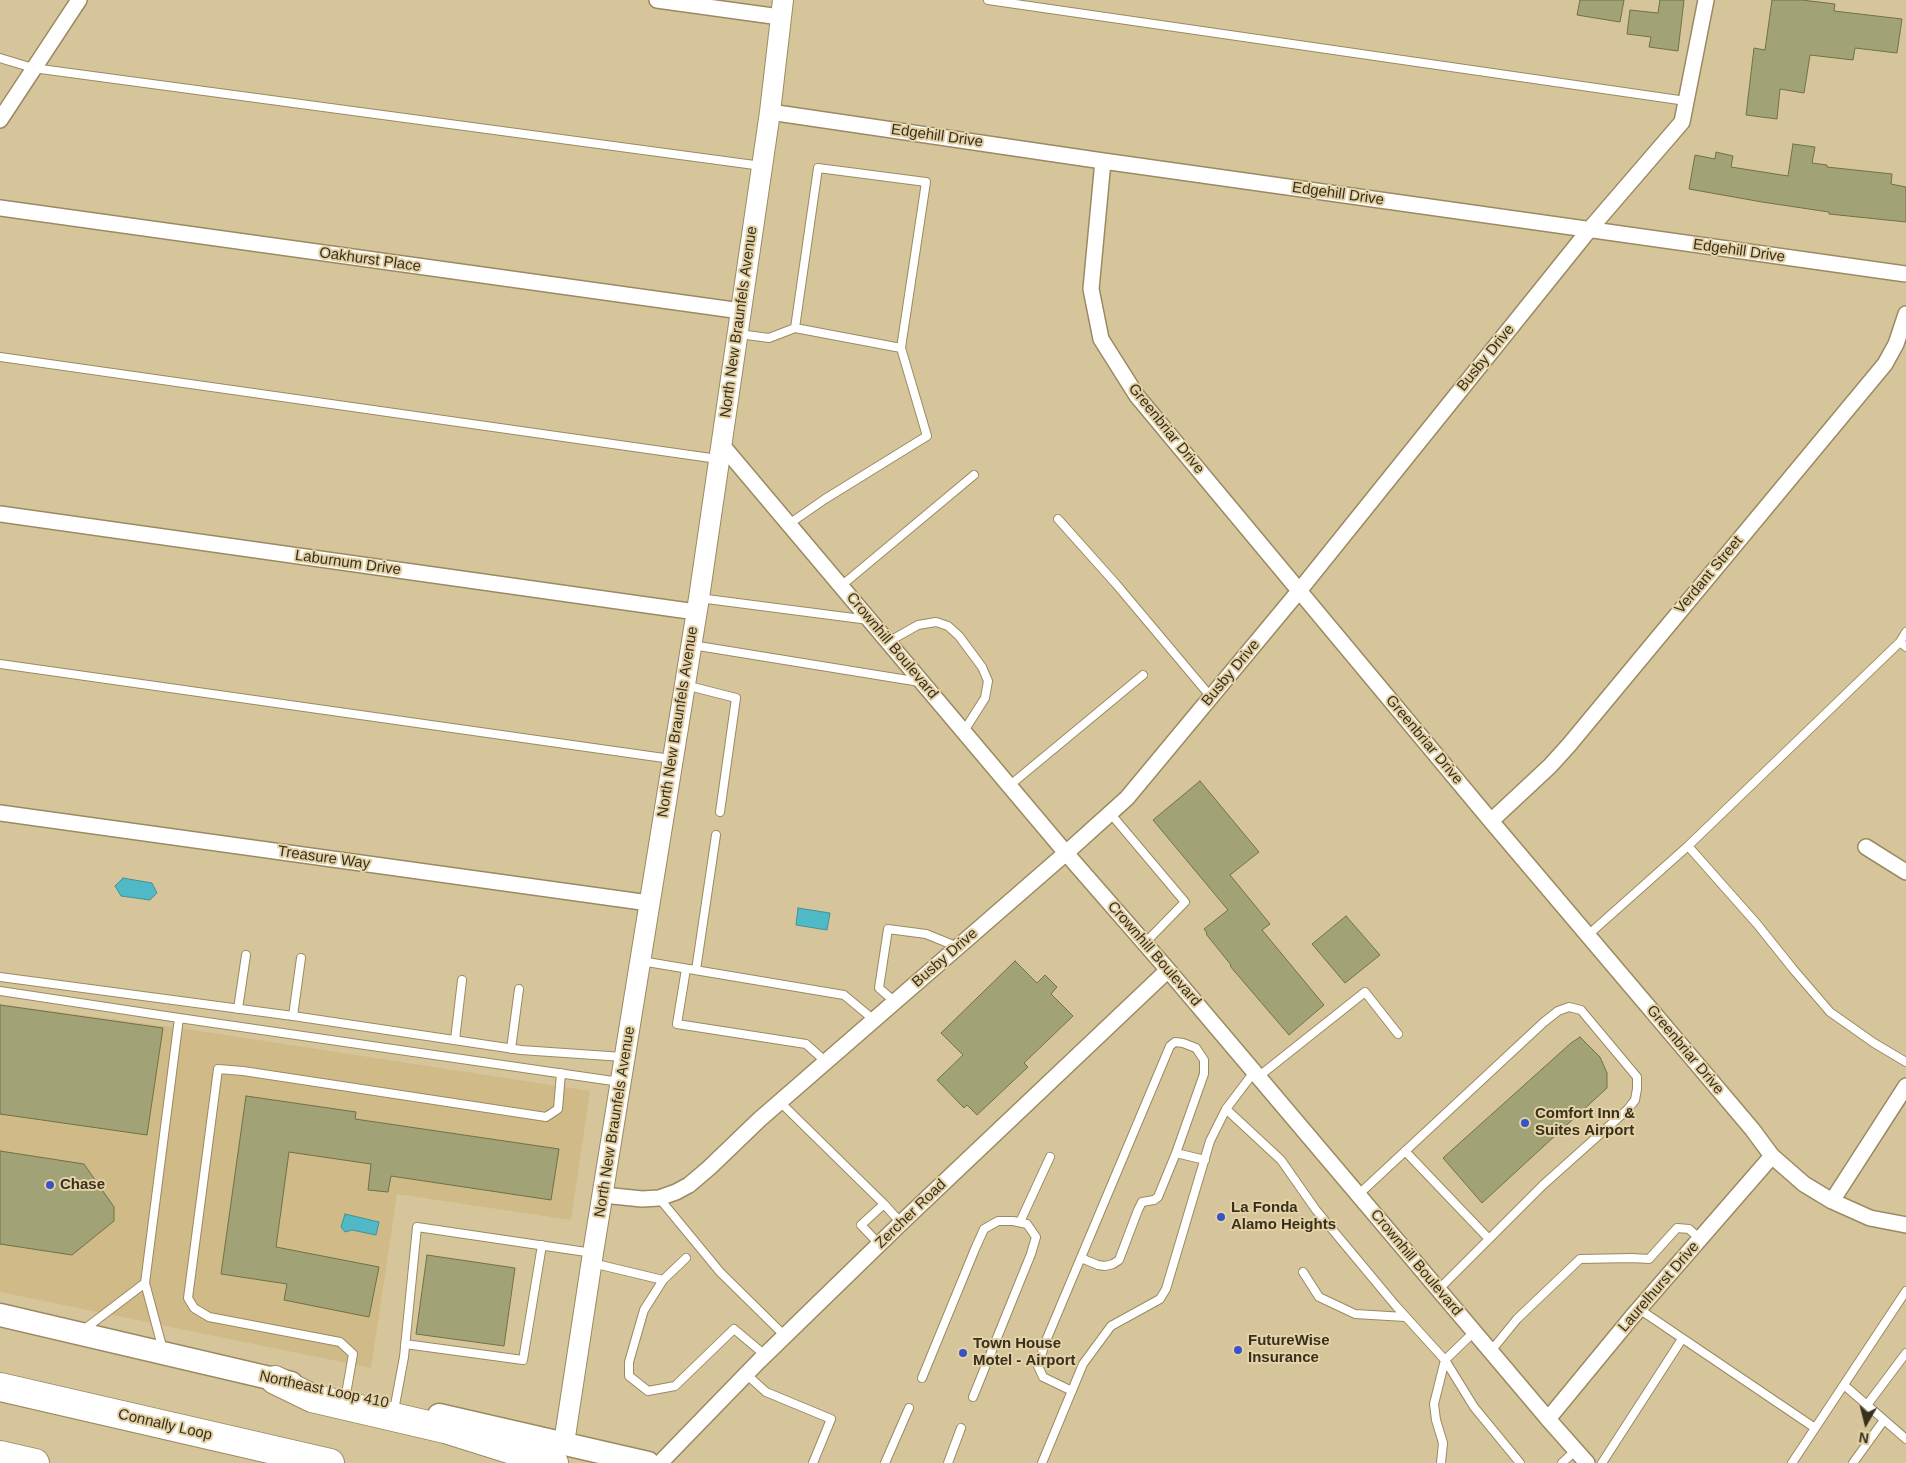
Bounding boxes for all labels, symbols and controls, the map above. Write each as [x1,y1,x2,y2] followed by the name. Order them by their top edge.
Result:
[890,121,984,151] street label: Edgehill Drive
[1291,179,1385,209] street label: Edgehill Drive
[717,225,761,419] street label: North New Braunfels Avenue
[1692,236,1786,266] street label: Edgehill Drive
[318,244,422,276] street label: Oakhurst Place
[1454,321,1518,395] street label: Busby Drive
[1124,380,1208,478] street label: Greenbriar Drive
[1671,532,1747,618] street label: Verdant Street
[294,547,402,579] street label: Laburnum Drive
[842,589,942,703] street label: Crownhill Boulevard
[654,625,702,819] street label: North New Braunfels Avenue
[1198,636,1264,710] street label: Busby Drive
[1381,692,1467,788] street label: Greenbriar Drive
[277,843,371,873] street label: Treasure Way
[1103,898,1205,1010] street label: Crownhill Boulevard
[909,925,981,991] street label: Busby Drive
[1642,1002,1728,1098] street label: Greenbriar Drive
[591,1025,639,1219] street label: North New Braunfels Avenue
[1535,1105,1635,1140] place label: Comfort Inn & Suites Airport
[1519,1117,1531,1129] marker: Comfort Inn & Suites Airport
[60,1176,105,1194] place label: Chase
[872,1176,950,1252] street label: Zercher Road
[44,1179,56,1191] marker: Chase
[1231,1199,1336,1234] place label: La Fonda Alamo Heights
[1366,1206,1466,1320] street label: Crownhill Boulevard
[1215,1211,1227,1223] marker: La Fonda Alamo Heights
[1615,1238,1703,1336] street label: Laurelhurst Drive
[1248,1332,1330,1367] place label: FutureWise Insurance
[973,1335,1075,1370] place label: Town House Motel - Airport
[1232,1344,1244,1356] marker: FutureWise Insurance
[957,1347,969,1359] marker: Town House Motel - Airport
[258,1367,390,1413] street label: Northeast Loop 410
[1841,1398,1891,1448] north arrow
[116,1405,214,1445] street label: Connally Loop
[1858,1429,1870,1446] text: N

